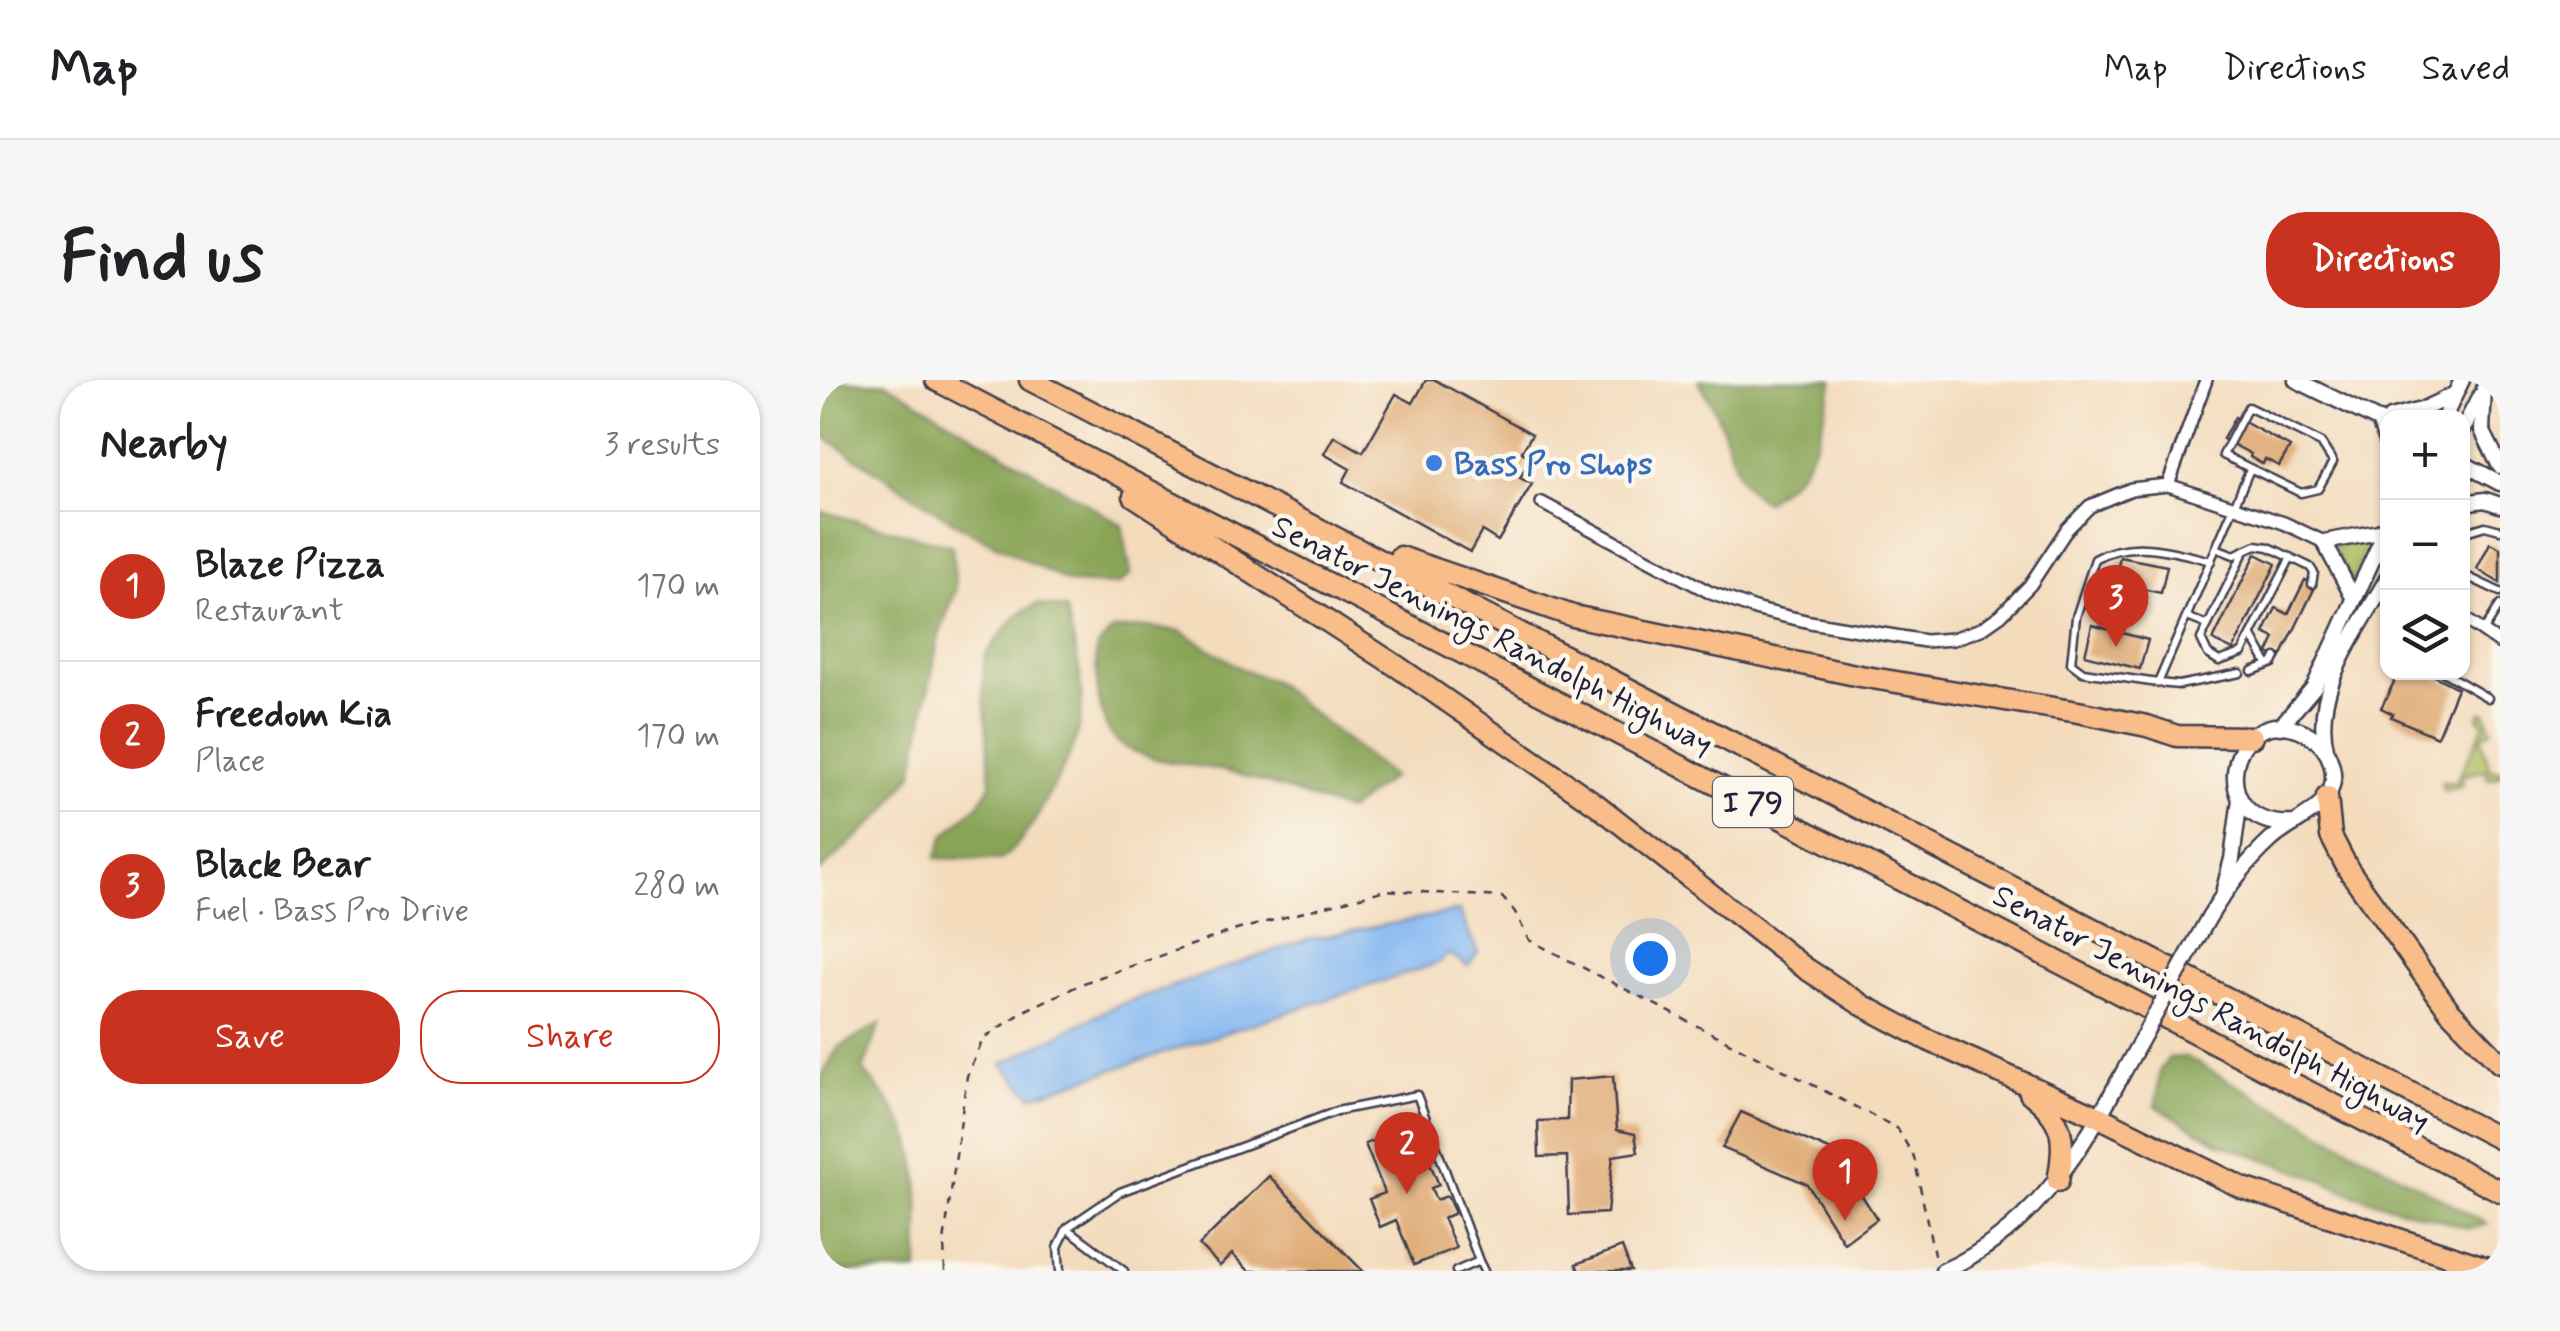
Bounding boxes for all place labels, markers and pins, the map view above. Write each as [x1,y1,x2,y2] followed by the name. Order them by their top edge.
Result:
[1454,444,1653,486] place label: Bass Pro Shops
[1423,452,1445,474] marker: Bass Pro Shops
[2084,564,2148,647] pin: 3
[1374,1112,1440,1194] pin: 2
[1812,1138,1878,1221] pin: 1

